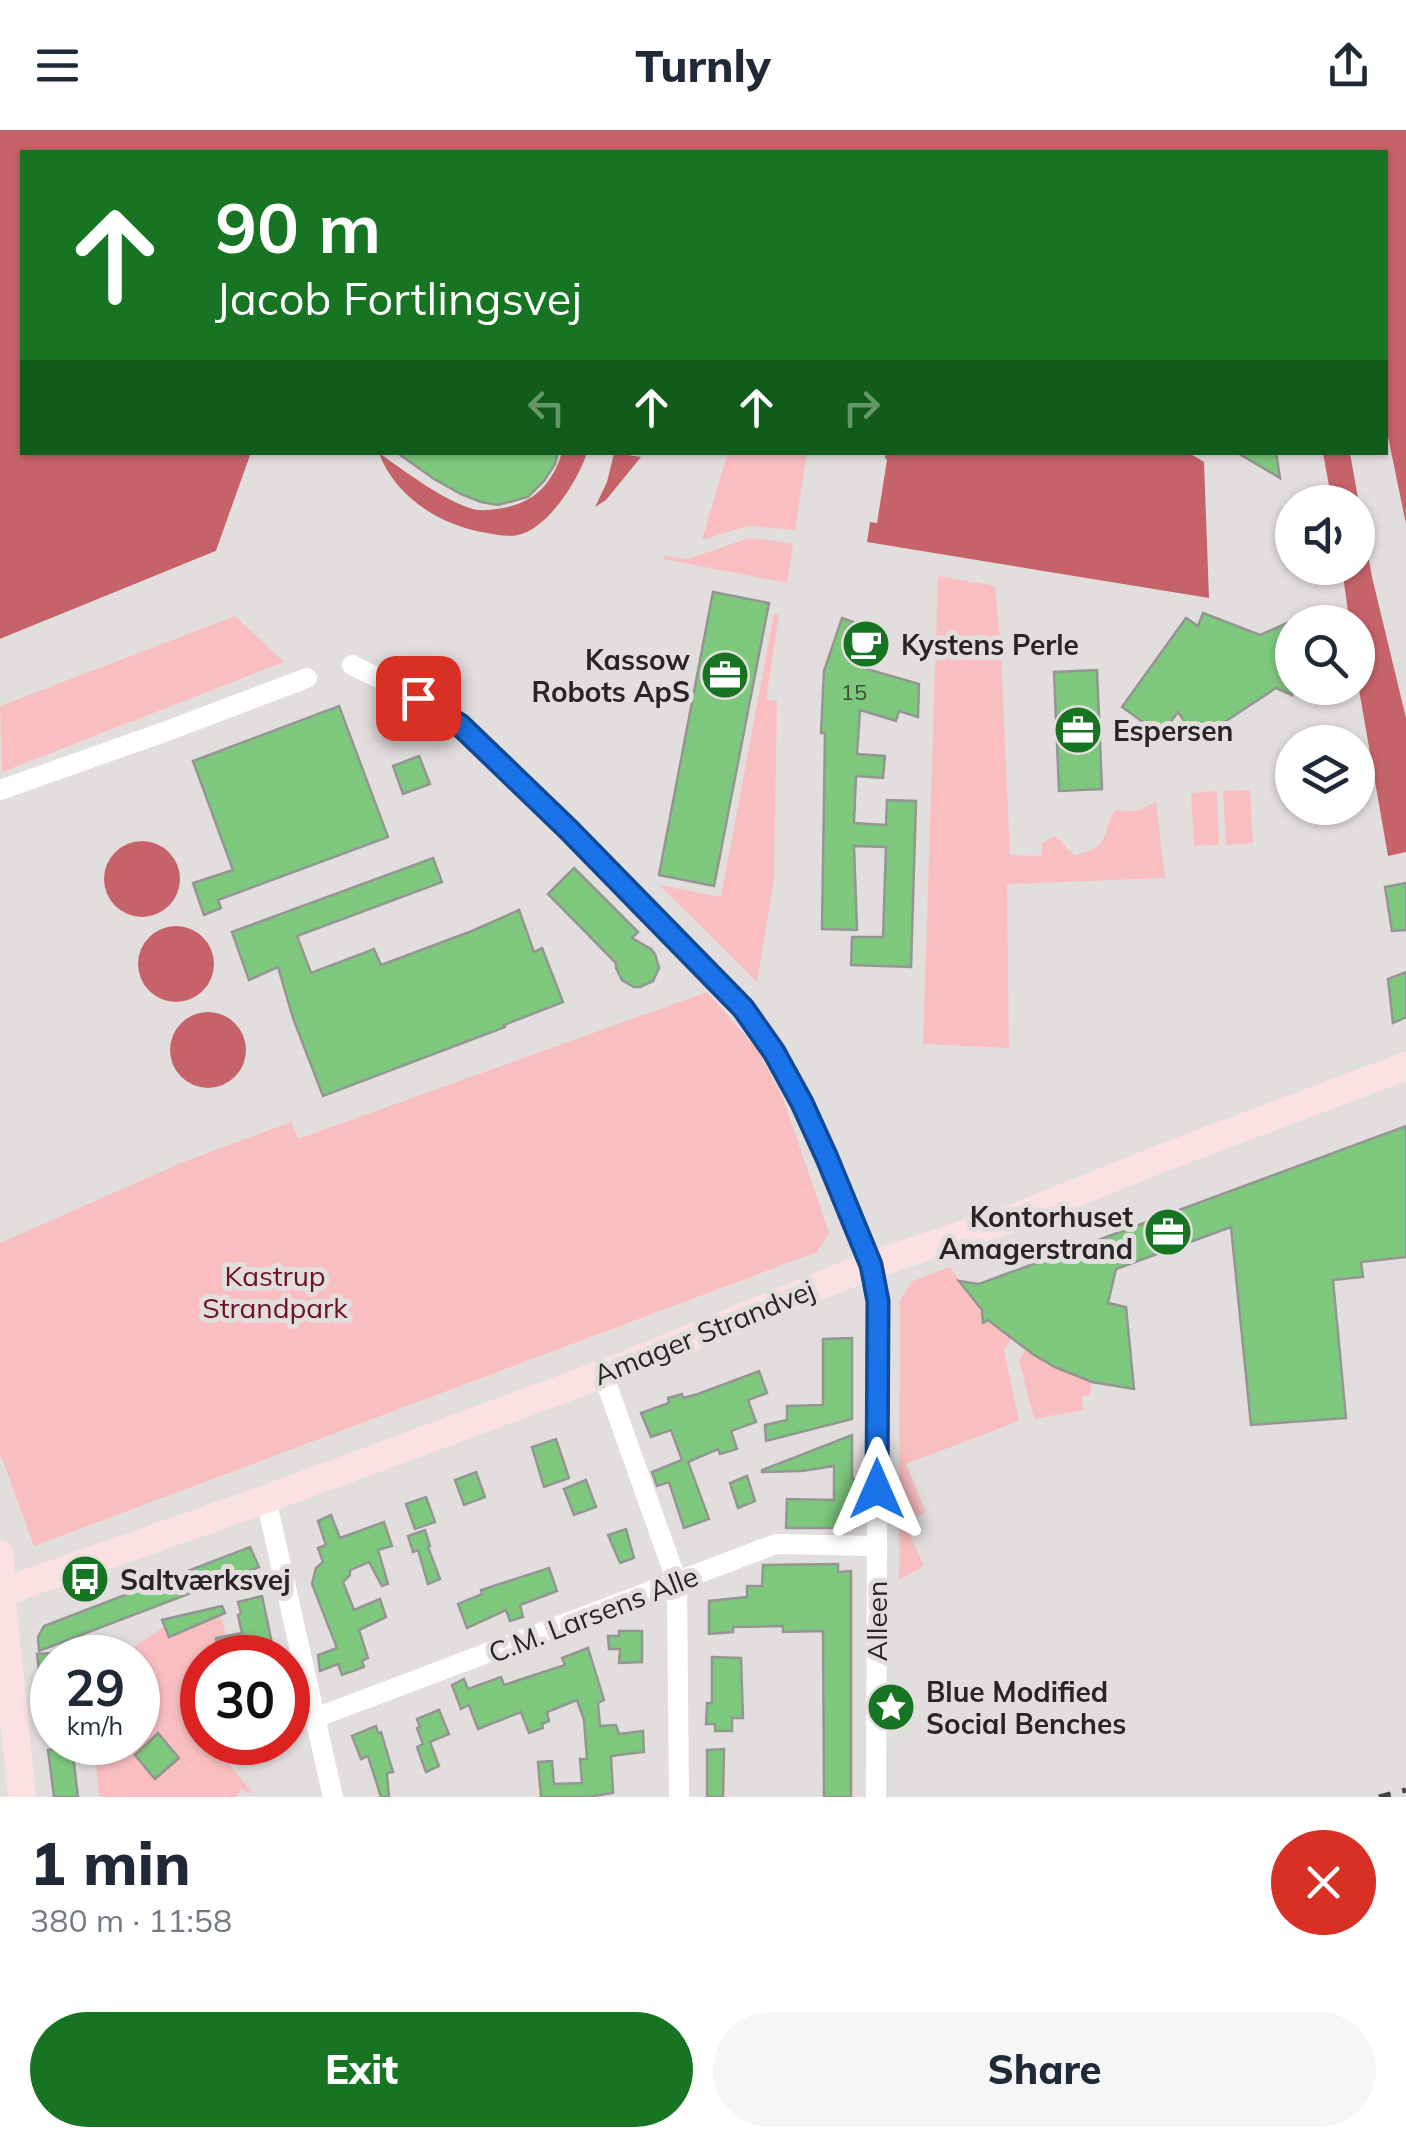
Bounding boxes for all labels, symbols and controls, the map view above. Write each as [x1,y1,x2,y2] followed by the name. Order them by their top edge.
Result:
[635,37,771,93] text: Turnly
[30,38,85,93] icon: menu
[1321,38,1376,93] icon: share
[215,183,381,271] text: 90 m
[50,190,180,320] icon: ahead
[215,270,582,326] text: Jacob Fortlingsvej
[519,380,574,435] icon: left
[624,380,679,435] icon: ahead
[729,380,784,435] icon: ahead
[834,380,889,435] icon: right
[1275,485,1375,825] map controls
[1275,485,1375,585] button: sound
[1275,605,1375,705] button: search
[840,618,892,670] cafe icon: Kystens Perle
[901,627,1079,662] place label: Kystens Perle
[532,642,690,709] place label: Kassow Robots ApS
[699,649,751,701] office icon: Kassow Robots ApS
[376,656,461,741] pin
[391,671,446,726] icon: arrive
[841,678,867,706] house number: 15
[1052,704,1104,756] office icon: Espersen
[1113,713,1233,748] place label: Espersen
[1275,725,1375,825] button: layers
[939,1199,1133,1266] place label: Kontorhuset Amagerstrand
[1142,1206,1194,1258] office icon: Kontorhuset Amagerstrand
[202,1258,348,1325] park label: Kastrup Strandpark
[588,1272,820,1392] street label: Amager Strandvej
[825,1437,929,1541] position arrow
[59,1553,111,1605] bus stop icon: Saltværksvej
[483,1558,703,1670] street label: C.M. Larsens Alle
[120,1562,291,1597] place label: Saltværksvej
[859,1581,894,1661] street label: Alleen
[180,1635,310,1765] speed limit sign: 30
[65,1656,125,1719] text: 29
[926,1674,1126,1741] place label: Blue Modified Social Benches
[865,1681,917,1733] place icon: Blue Modified Social Benches
[67,1710,123,1741] text: km/h
[30,1825,191,1900] text: 1 min
[1271,1830,1376,1935] button: close
[30,1900,232,1940] text: 380 m · 11:58
[30,2012,693,2127] button: Exit
[713,2012,1376,2127] button: Share

